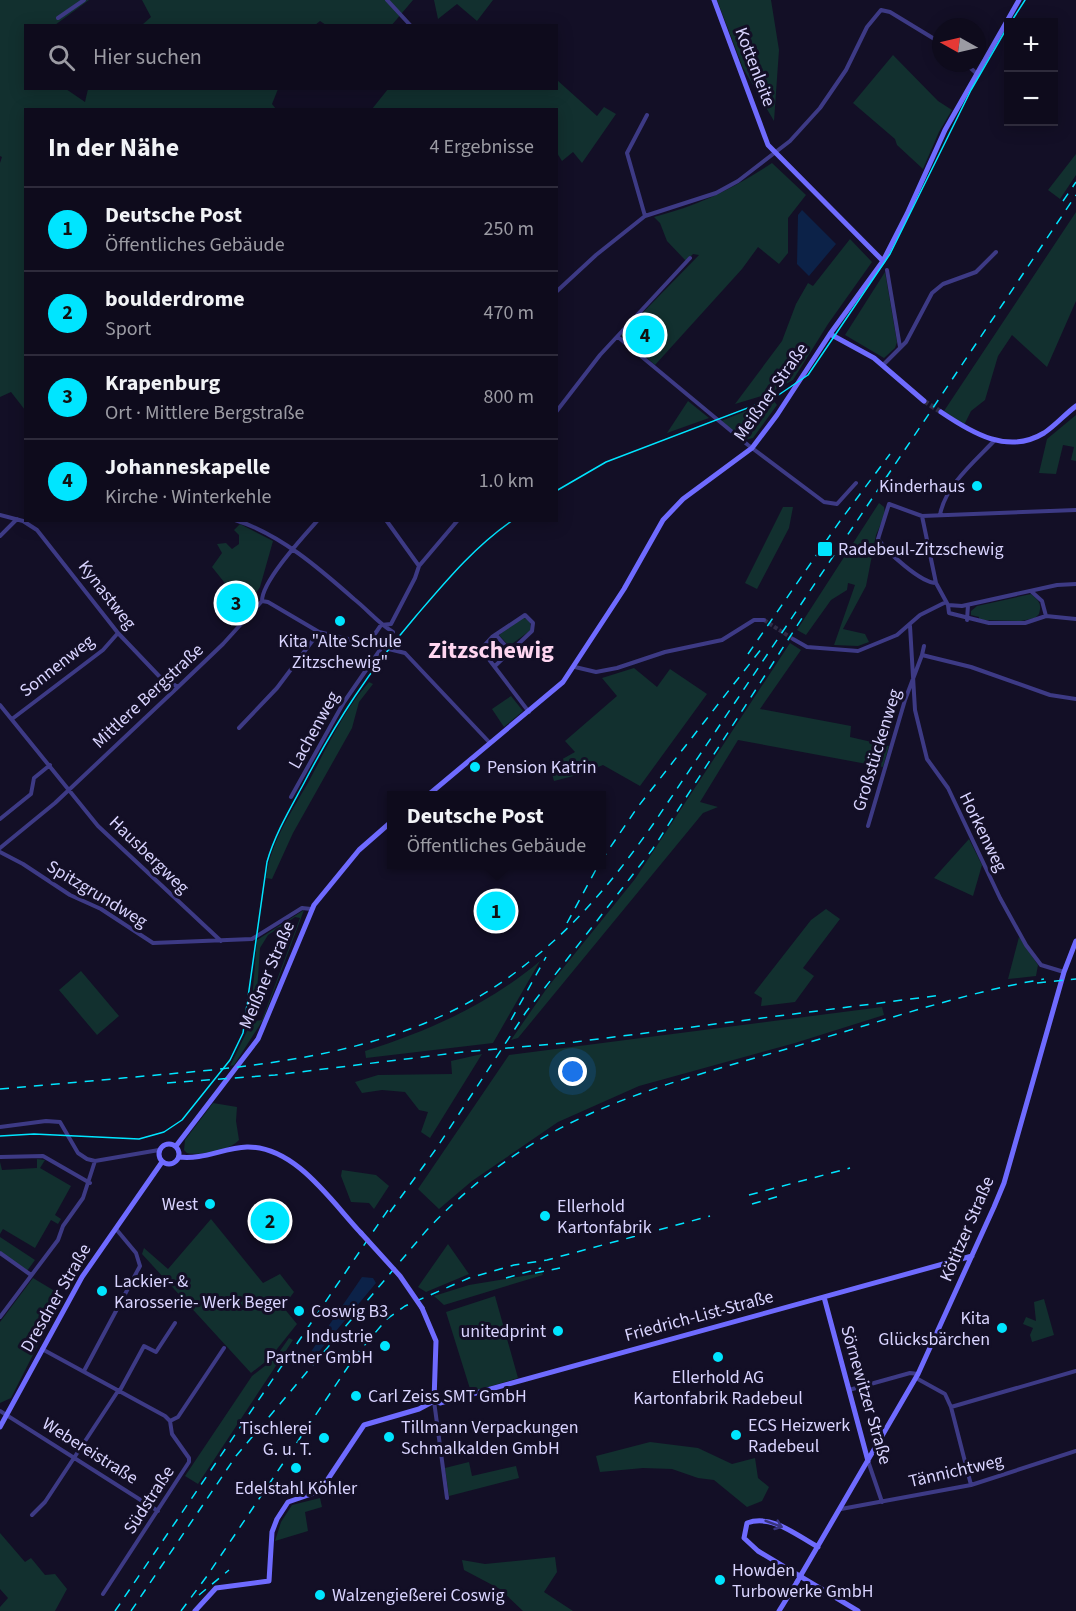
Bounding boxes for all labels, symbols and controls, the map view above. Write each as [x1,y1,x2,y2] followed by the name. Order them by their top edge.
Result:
[932,18,986,72] north arrow
[1004,18,1058,126] map controls
[1004,18,1058,72] button: +
[24,24,558,90] search box
[728,24,782,110] street label: Kottenleite
[45,41,78,74] icon: search
[93,41,202,73] text: Hier suchen
[1004,72,1058,126] button: −
[48,129,179,166] text: In der Nähe
[429,133,534,161] text: 4 Ergebnisse
[105,199,242,231] text: Deutsche Post
[62,215,73,243] text: 1
[484,215,534,243] text: 250 m
[105,231,285,259] text: Öffentliches Gebäude
[105,283,245,315] text: boulderdrome
[62,299,73,327] text: 2
[484,299,534,327] text: 470 m
[626,312,664,358] pin: 4
[105,315,151,343] text: Sport
[728,338,814,446] street label: Meißner Straße
[105,367,220,399] text: Krapenburg
[62,383,73,411] text: 3
[484,383,534,411] text: 800 m
[105,399,304,427] text: Ort · Mittlere Bergstraße
[105,451,270,483] text: Johanneskapelle
[62,467,73,495] text: 4
[479,467,534,495] text: 1.0 km
[879,474,965,499] place label: Kinderhaus
[970,479,984,493] marker: Kinderhaus
[105,483,271,511] text: Kirche · Winterkehle
[838,537,1004,562] place label: Radebeul-Zitzschewig
[816,540,834,558] marker: Radebeul-Zitzschewig
[72,555,142,635] street label: Kynastweg
[216,580,256,626] pin: 3
[333,614,347,628] marker: Kita "Alte Schule Zitzschewig"
[14,629,100,703] street label: Sonnenweg
[278,629,402,675] place label: Kita "Alte Schule Zitzschewig"
[428,633,554,668] district label: Zitzschewig
[87,638,209,754] street label: Mittlere Bergstraße
[847,686,907,814] street label: Großstückenweg
[282,687,346,773] street label: Lachenweg
[487,755,597,780] place label: Pension Katrin
[468,760,482,774] marker: Pension Katrin
[953,788,1013,876] street label: Horkenweg
[387,791,606,869] popup
[407,800,544,832] text: Deutsche Post
[103,810,195,900] street label: Hausbergweg
[407,832,586,860] text: Öffentliches Gebäude
[42,854,152,934] street label: Spitzgrundweg
[476,888,516,934] pin: 1
[233,917,301,1033] street label: Meißner Straße
[558,1057,587,1086] your location
[934,1172,1000,1285] street label: Kötitzer Straße
[162,1192,198,1217] place label: West
[557,1194,652,1240] place label: Ellerhold Kartonfabrik
[203,1197,217,1211] marker: West
[250,1198,290,1244] pin: 2
[538,1209,552,1223] marker: Ellerhold Kartonfabrik
[15,1239,97,1357] street label: Dresdner Straße
[114,1269,288,1315] place label: Lackier- & Karosserie- Werk Beger
[95,1284,109,1298] marker: Lackier- & Karosserie- Werk Beger
[622,1284,776,1348] street label: Friedrich-List-Straße
[311,1299,388,1324] place label: Coswig B3
[292,1304,306,1318] marker: Coswig B3
[878,1306,990,1352] place label: Kita Glücksbärchen
[461,1319,546,1344] place label: unitedprint
[995,1321,1009,1335] marker: Kita Glücksbärchen
[834,1323,898,1468] street label: Sörnewitzer Straße
[266,1324,373,1370] place label: Industrie Partner GmbH
[551,1324,565,1338] marker: unitedprint
[378,1339,392,1353] marker: Industrie Partner GmbH
[711,1350,725,1364] marker: Ellerhold AG Kartonfabrik Radebeul
[633,1365,803,1411] place label: Ellerhold AG Kartonfabrik Radebeul
[368,1384,527,1409] place label: Carl Zeiss SMT GmbH
[349,1389,363,1403] marker: Carl Zeiss SMT GmbH
[37,1412,143,1490] street label: Webereistraße
[748,1413,850,1459] place label: ECS Heizwerk Radebeul
[401,1415,579,1461] place label: Tillmann Verpackungen Schmalkalden GmbH
[239,1416,312,1462] place label: Tischlerei G. u. T.
[729,1428,743,1442] marker: ECS Heizwerk Radebeul
[382,1430,396,1444] marker: Tillmann Verpackungen Schmalkalden GmbH
[317,1431,331,1445] marker: Tischlerei G. u. T.
[906,1448,1006,1494] street label: Tännichtweg
[118,1461,180,1539] street label: Südstraße
[289,1461,303,1475] marker: Edelstahl Köhler
[235,1476,358,1501] place label: Edelstahl Köhler
[764,1519,783,1530] one-way arrow
[732,1558,873,1604] place label: Howden Turbowerke GmbH
[713,1573,727,1587] marker: Howden Turbowerke GmbH
[332,1583,504,1608] place label: Walzengießerei Coswig
[313,1588,327,1602] marker: Walzengießerei Coswig

